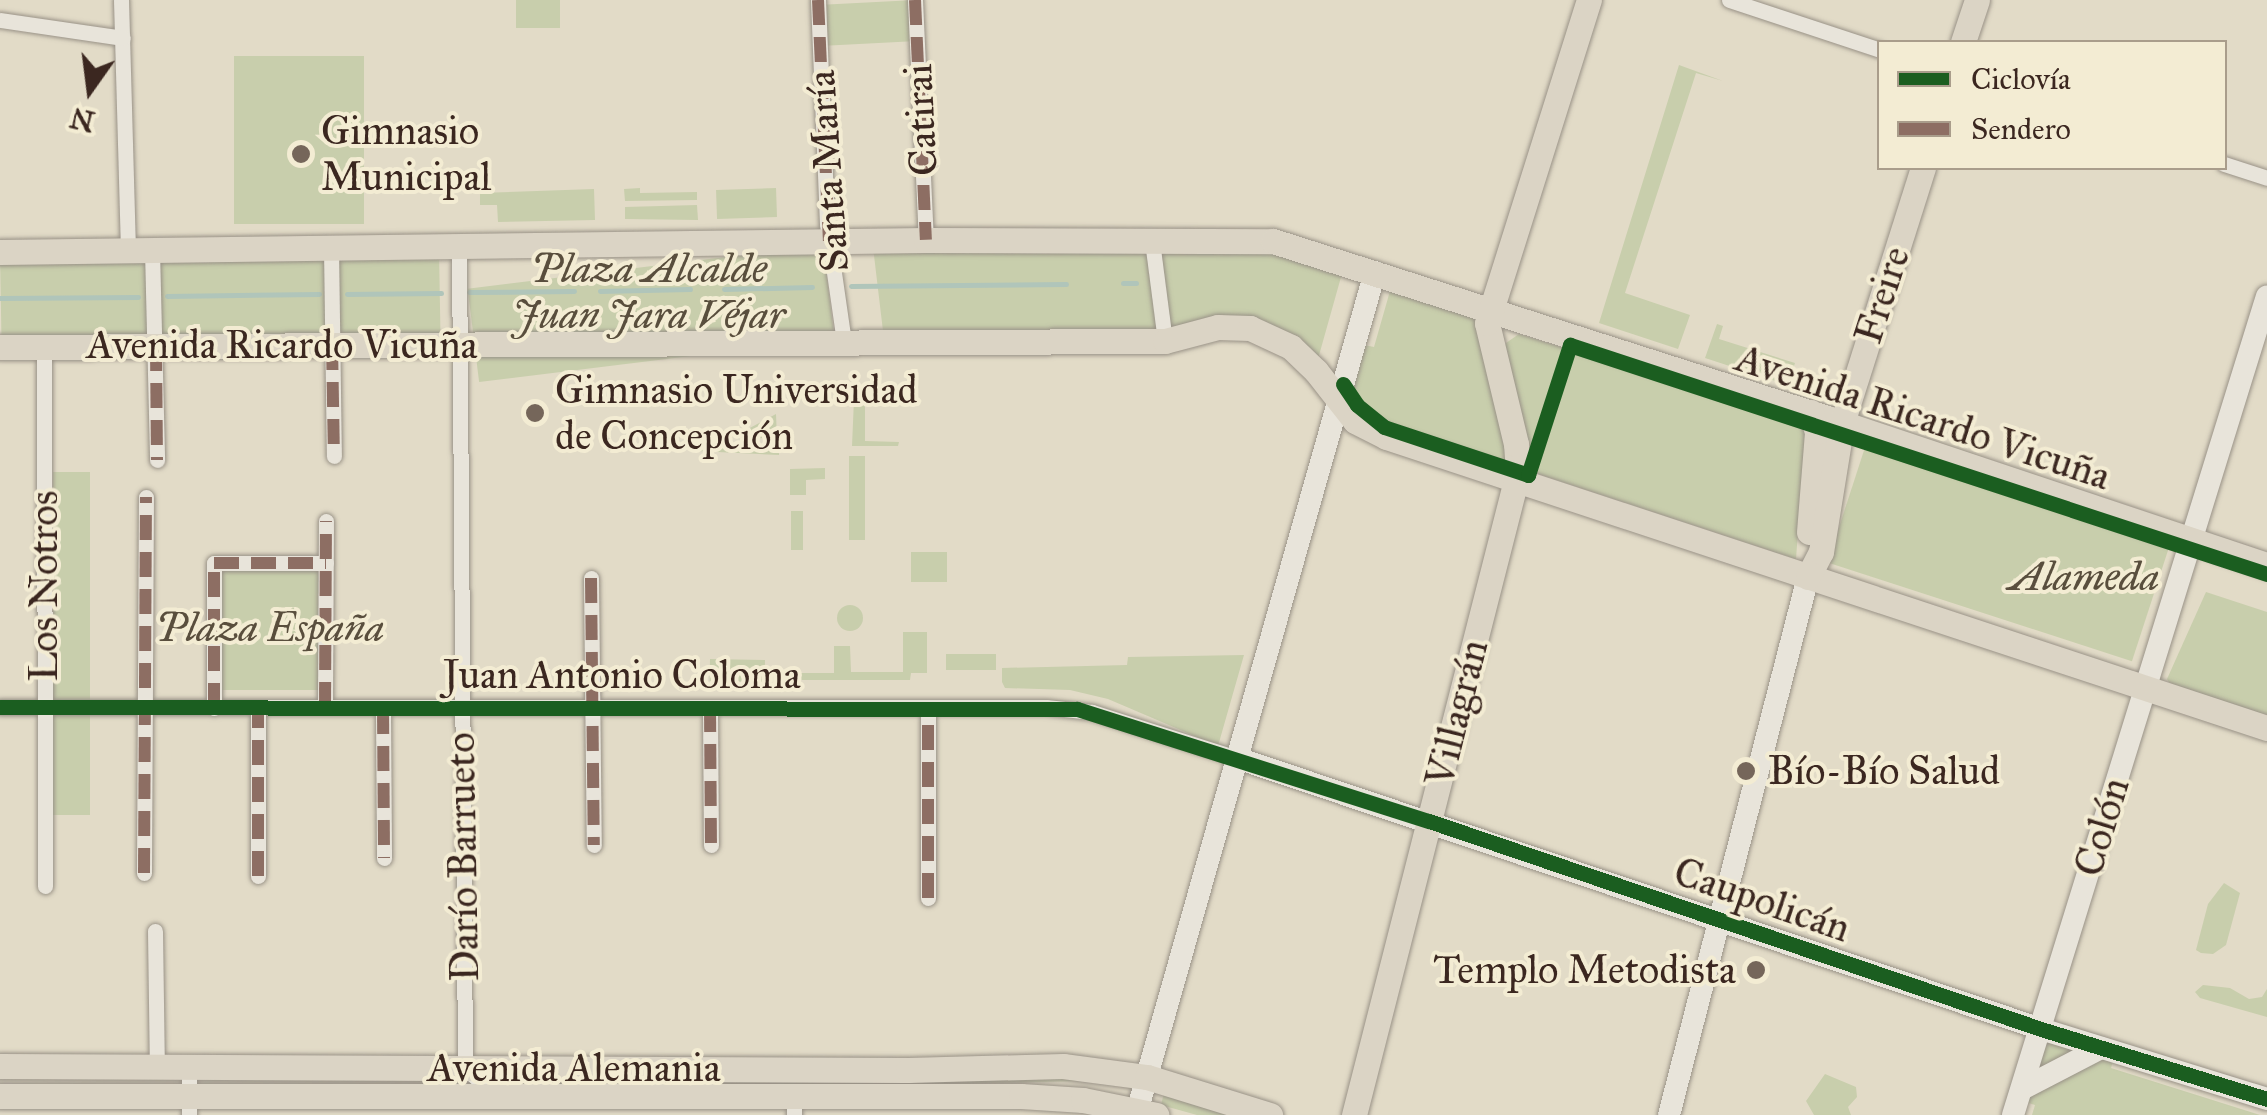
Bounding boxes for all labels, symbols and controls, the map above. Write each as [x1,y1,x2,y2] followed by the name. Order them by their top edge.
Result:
[40,40,140,140] north arrow
[1877,40,2227,170] legend
[1971,61,2071,97] text: Ciclovía
[894,63,948,177] street label: Catirai
[797,69,859,273] street label: Santa María
[67,100,98,139] text: N
[321,107,491,201] place label: Gimnasio Municipal
[1971,111,2071,147] text: Sendero
[290,143,312,165] marker: Gimnasio Municipal
[1844,241,1920,349] street label: Freire
[513,245,785,339] park label: Plaza Alcalde Juan Jara Véjar
[87,321,477,369] street label: Avenida Ricardo Vicuña
[1730,334,2116,500] street label: Avenida Ricardo Vicuña
[555,366,918,460] place label: Gimnasio Universidad de Concepción
[524,402,546,424] marker: Gimnasio Universidad de Concepción
[20,491,68,681] street label: Los Notros
[2009,553,2159,601] park label: Alameda
[156,604,384,652] park label: Plaza España
[1416,635,1498,791] street label: Villagrán
[443,651,801,699] street label: Juan Antonio Coloma
[437,732,489,982] street label: Darío Barrueto
[1768,747,2000,795] place label: Bío-Bío Salud
[1733,758,1759,784] marker: Bío-Bío Salud
[2064,772,2140,882] street label: Colón
[1668,848,1856,952] street label: Caupolicán
[1433,946,1736,994] place label: Templo Metodista
[1745,959,1767,981] marker: Templo Metodista
[427,1044,721,1092] street label: Avenida Alemania

